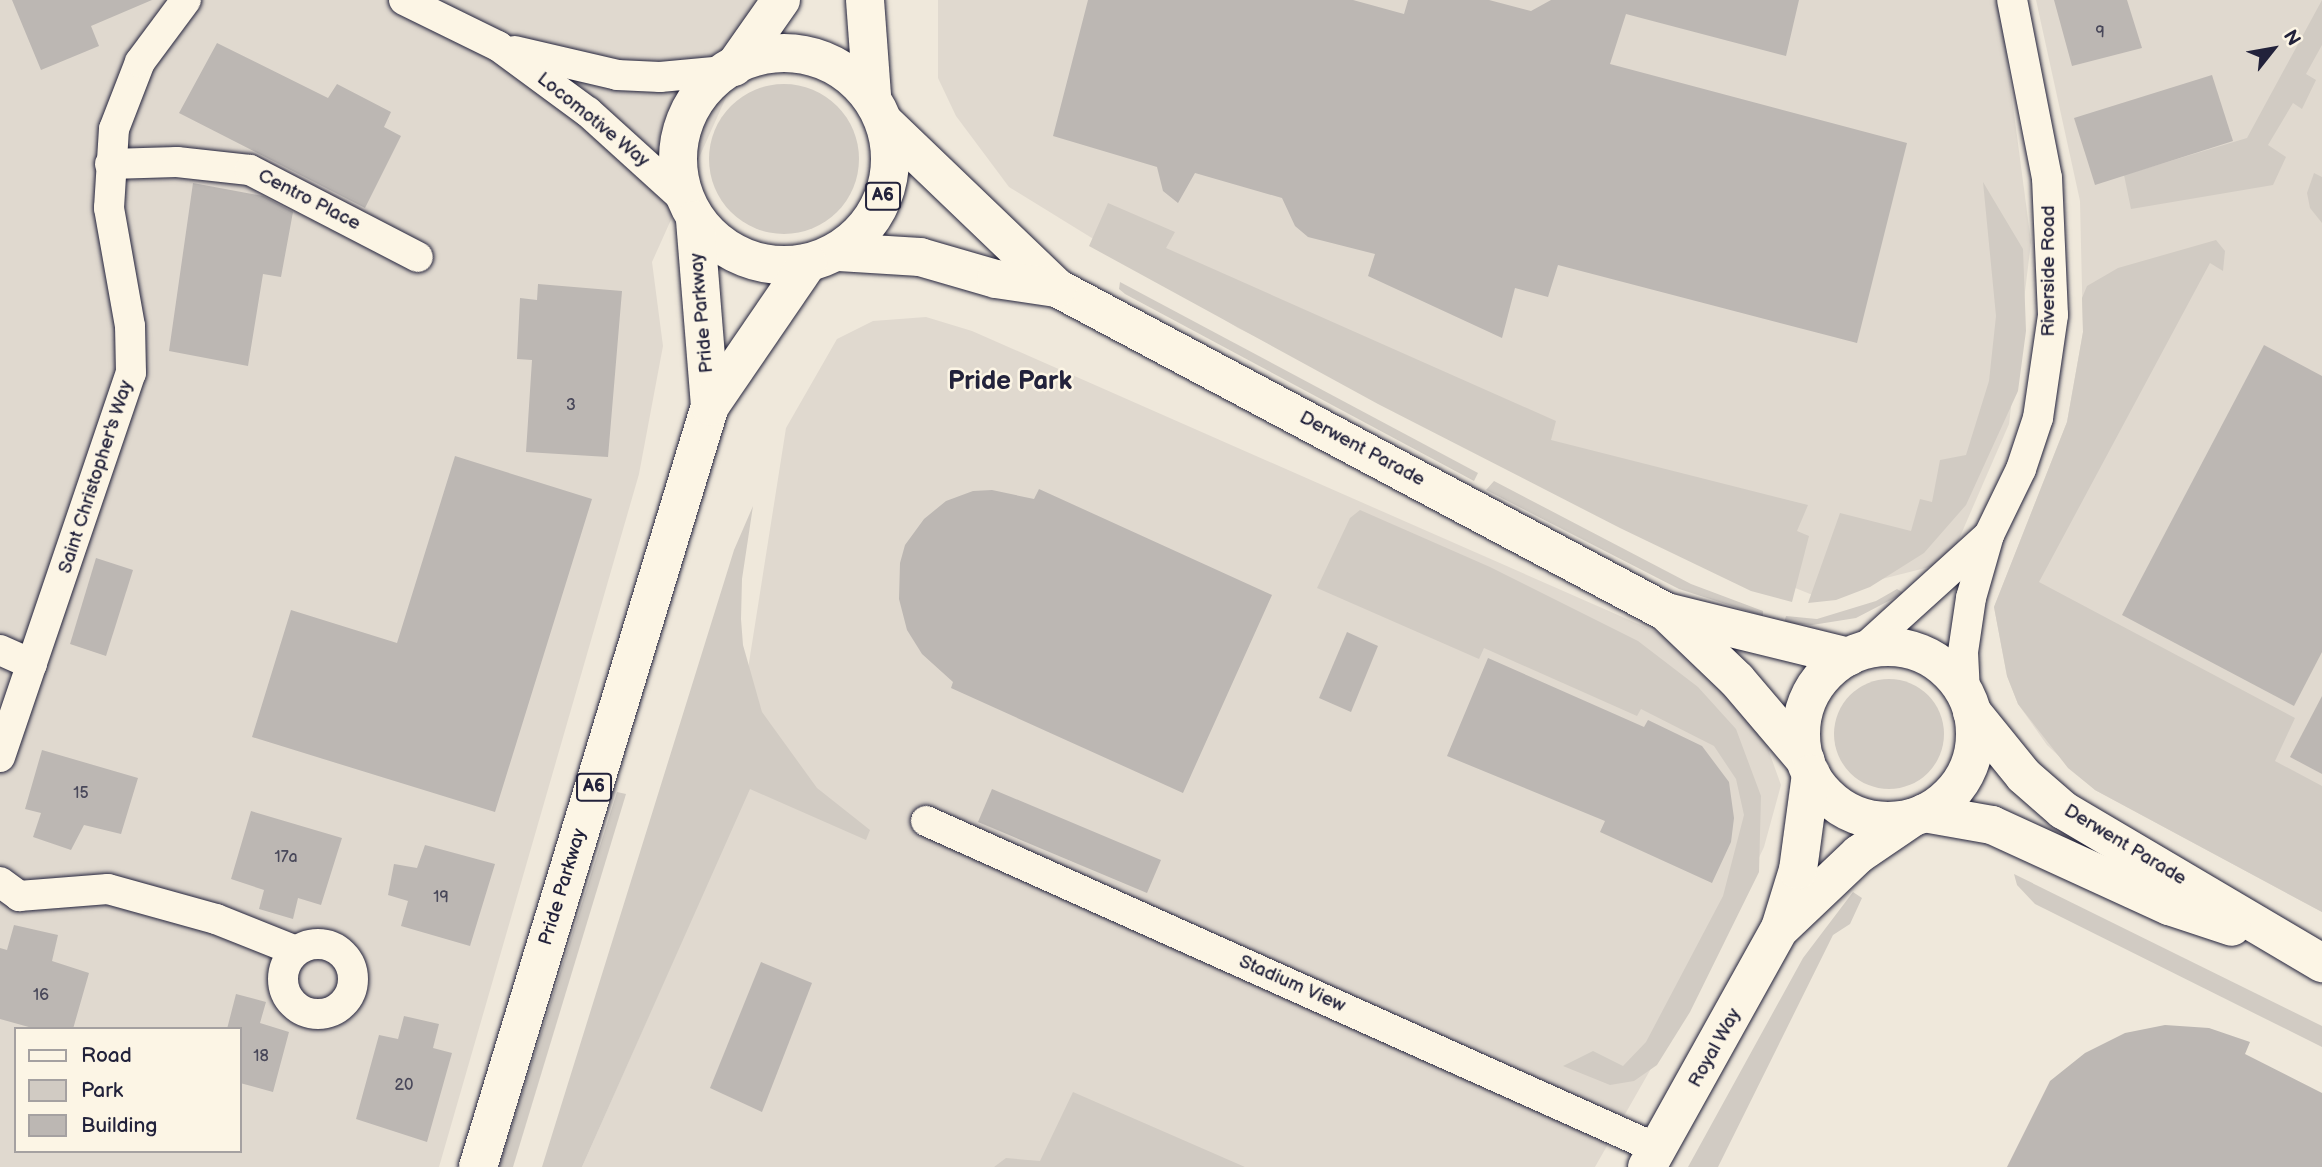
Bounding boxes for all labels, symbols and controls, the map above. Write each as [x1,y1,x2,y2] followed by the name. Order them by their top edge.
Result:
[2238,14,2308,84] north arrow
[2095,23,2105,43] house number: 9
[2278,26,2305,50] text: N
[532,67,654,173] street label: Locomotive Way
[254,164,364,236] street label: Centro Place
[864,182,902,210] road number: A6
[2038,205,2060,337] street label: Riverside Road
[685,252,719,374] street label: Pride Parkway
[948,366,1072,398] district label: Pride Park
[54,377,138,577] street label: Saint Christopher's Way
[566,396,576,416] house number: 3
[1295,406,1429,492] street label: Derwent Parade
[575,772,613,802] road number: A6
[73,784,89,804] house number: 15
[2060,800,2190,890] street label: Derwent Parade
[534,826,592,948] street label: Pride Parkway
[274,848,298,868] house number: 17a
[433,888,449,908] house number: 19
[1235,950,1349,1018] street label: Stadium View
[33,986,49,1006] house number: 16
[1684,1004,1746,1092] street label: Royal Way
[14,1027,242,1153] legend
[81,1043,132,1068] text: Road
[253,1047,269,1067] house number: 18
[395,1076,413,1096] house number: 20
[81,1078,123,1103] text: Park
[81,1113,157,1138] text: Building

